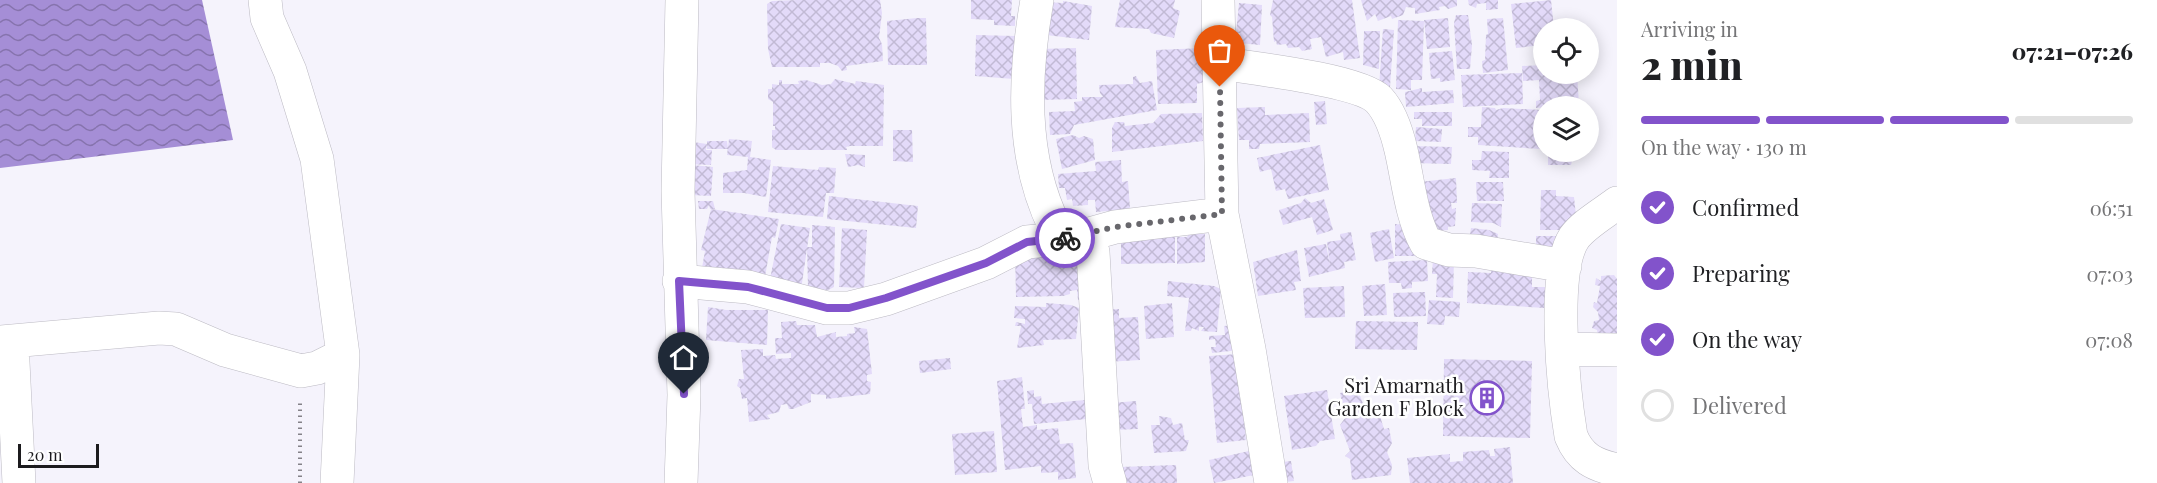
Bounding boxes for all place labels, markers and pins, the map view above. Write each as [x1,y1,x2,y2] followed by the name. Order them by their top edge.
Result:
[1194,25,1245,87] pin
[658,332,709,394] pin
[1328,371,1464,421] place label: Sri Amarnath Garden F Block
[1469,380,1505,416] building icon: Sri Amarnath Garden F Block

